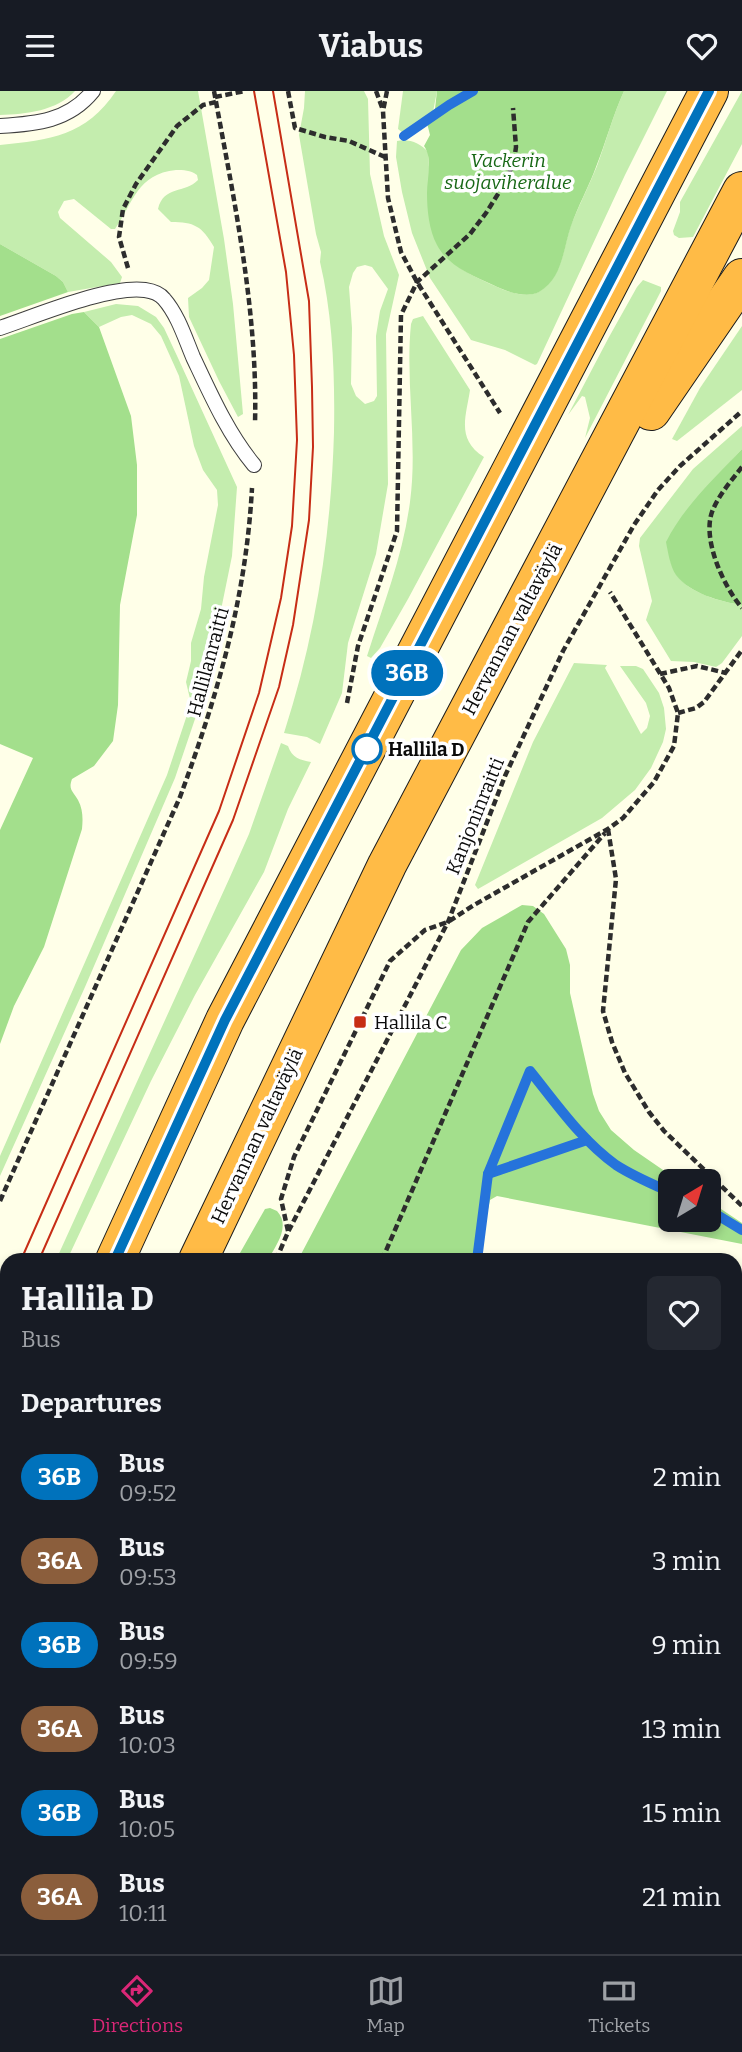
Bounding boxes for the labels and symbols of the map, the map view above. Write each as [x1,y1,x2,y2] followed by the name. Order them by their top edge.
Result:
[444,149,572,194] park label: Vackerin suojaviheralue
[457,539,567,719] street label: Hervannan valtaväylä
[182,604,234,719] street label: Hallilanraitti
[367,650,447,696] line badge: 36B
[352,734,382,764] marker: Hallila D
[388,738,465,761] place label: Hallila D
[441,754,509,878] street label: Kanjoninraitti
[374,1011,448,1034] place label: Hallila C
[352,1014,368,1030] marker: Hallila C
[206,1044,308,1227] street label: Hervannan valtaväylä
[658,1169,721,1232] north arrow

